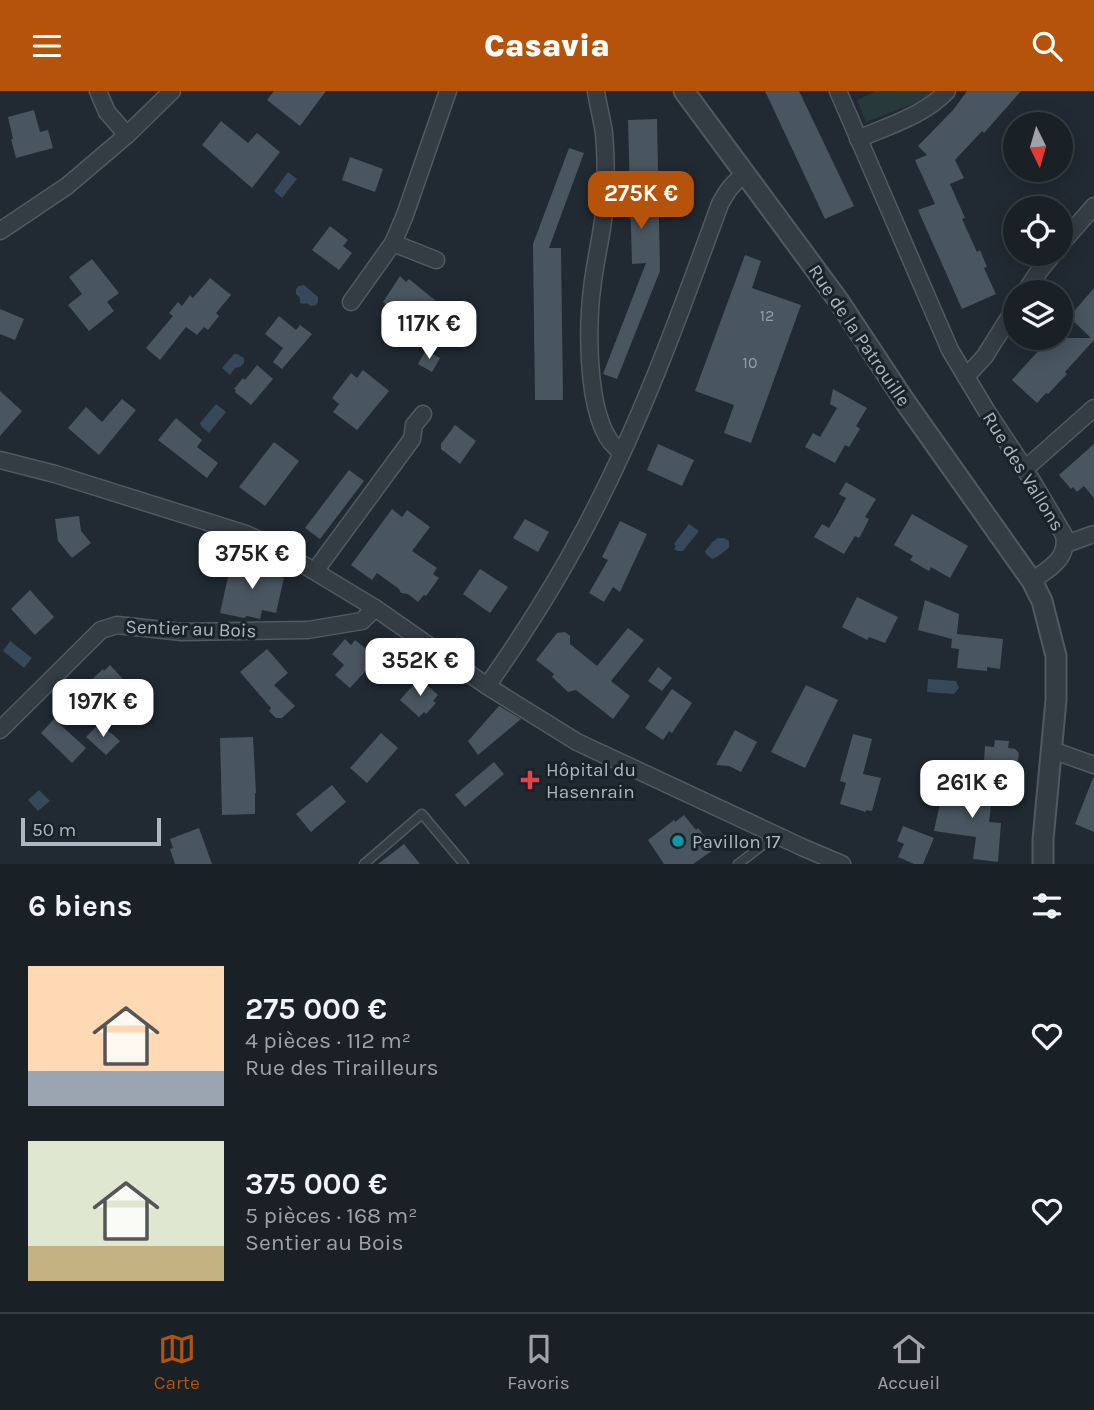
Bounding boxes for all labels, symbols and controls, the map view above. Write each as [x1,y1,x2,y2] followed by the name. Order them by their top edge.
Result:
[28,27,66,65] icon: menu
[484,27,610,64] text: Casavia
[1028,27,1066,65] icon: search
[1003,112,1073,182] north arrow
[1003,112,1073,350] map controls
[584,171,698,231] pin: 275K €
[604,180,678,207] text: 275K €
[1003,196,1073,266] button: locate
[804,261,915,411] street label: Rue de la Patrouille
[1003,280,1073,350] button: layers
[372,301,486,361] pin: 117K €
[760,306,774,325] house number: 12
[397,310,461,337] text: 117K €
[743,353,757,372] house number: 10
[978,408,1068,535] street label: Rue des Vallons
[195,531,309,591] pin: 375K €
[215,540,289,567] text: 375K €
[125,616,257,642] street label: Sentier au Bois
[363,639,477,698] pin: 352K €
[381,647,459,674] text: 352K €
[46,679,160,739] pin: 197K €
[68,688,138,715] text: 197K €
[546,759,636,803] place label: Hôpital du Hasenrain
[915,761,1029,820] pin: 261K €
[936,769,1008,796] text: 261K €
[520,770,540,790] marker: Hôpital du Hasenrain
[21,815,161,847] scale bar
[32,819,76,841] text: 50 m
[692,831,780,853] place label: Pavillon 17
[670,833,686,849] marker: Pavillon 17
[1028,887,1066,925] icon: filters
[28,888,132,924] text: 6 biens
[245,991,387,1027] text: 275 000 €
[84,994,168,1078] icon: home
[1028,1017,1066,1055] icon: heart
[245,1027,411,1054] text: 4 pièces · 112 m²
[245,1054,439,1081] text: Rue des Tirailleurs
[245,1166,387,1202] text: 375 000 €
[84,1169,168,1253] icon: home
[1028,1192,1066,1230] icon: heart
[245,1202,417,1229] text: 5 pièces · 168 m²
[245,1229,404,1256] text: Sentier au Bois
[154,1330,200,1394] tab: Carte
[507,1330,570,1394] tab: Favoris
[877,1330,940,1394] tab: Accueil

